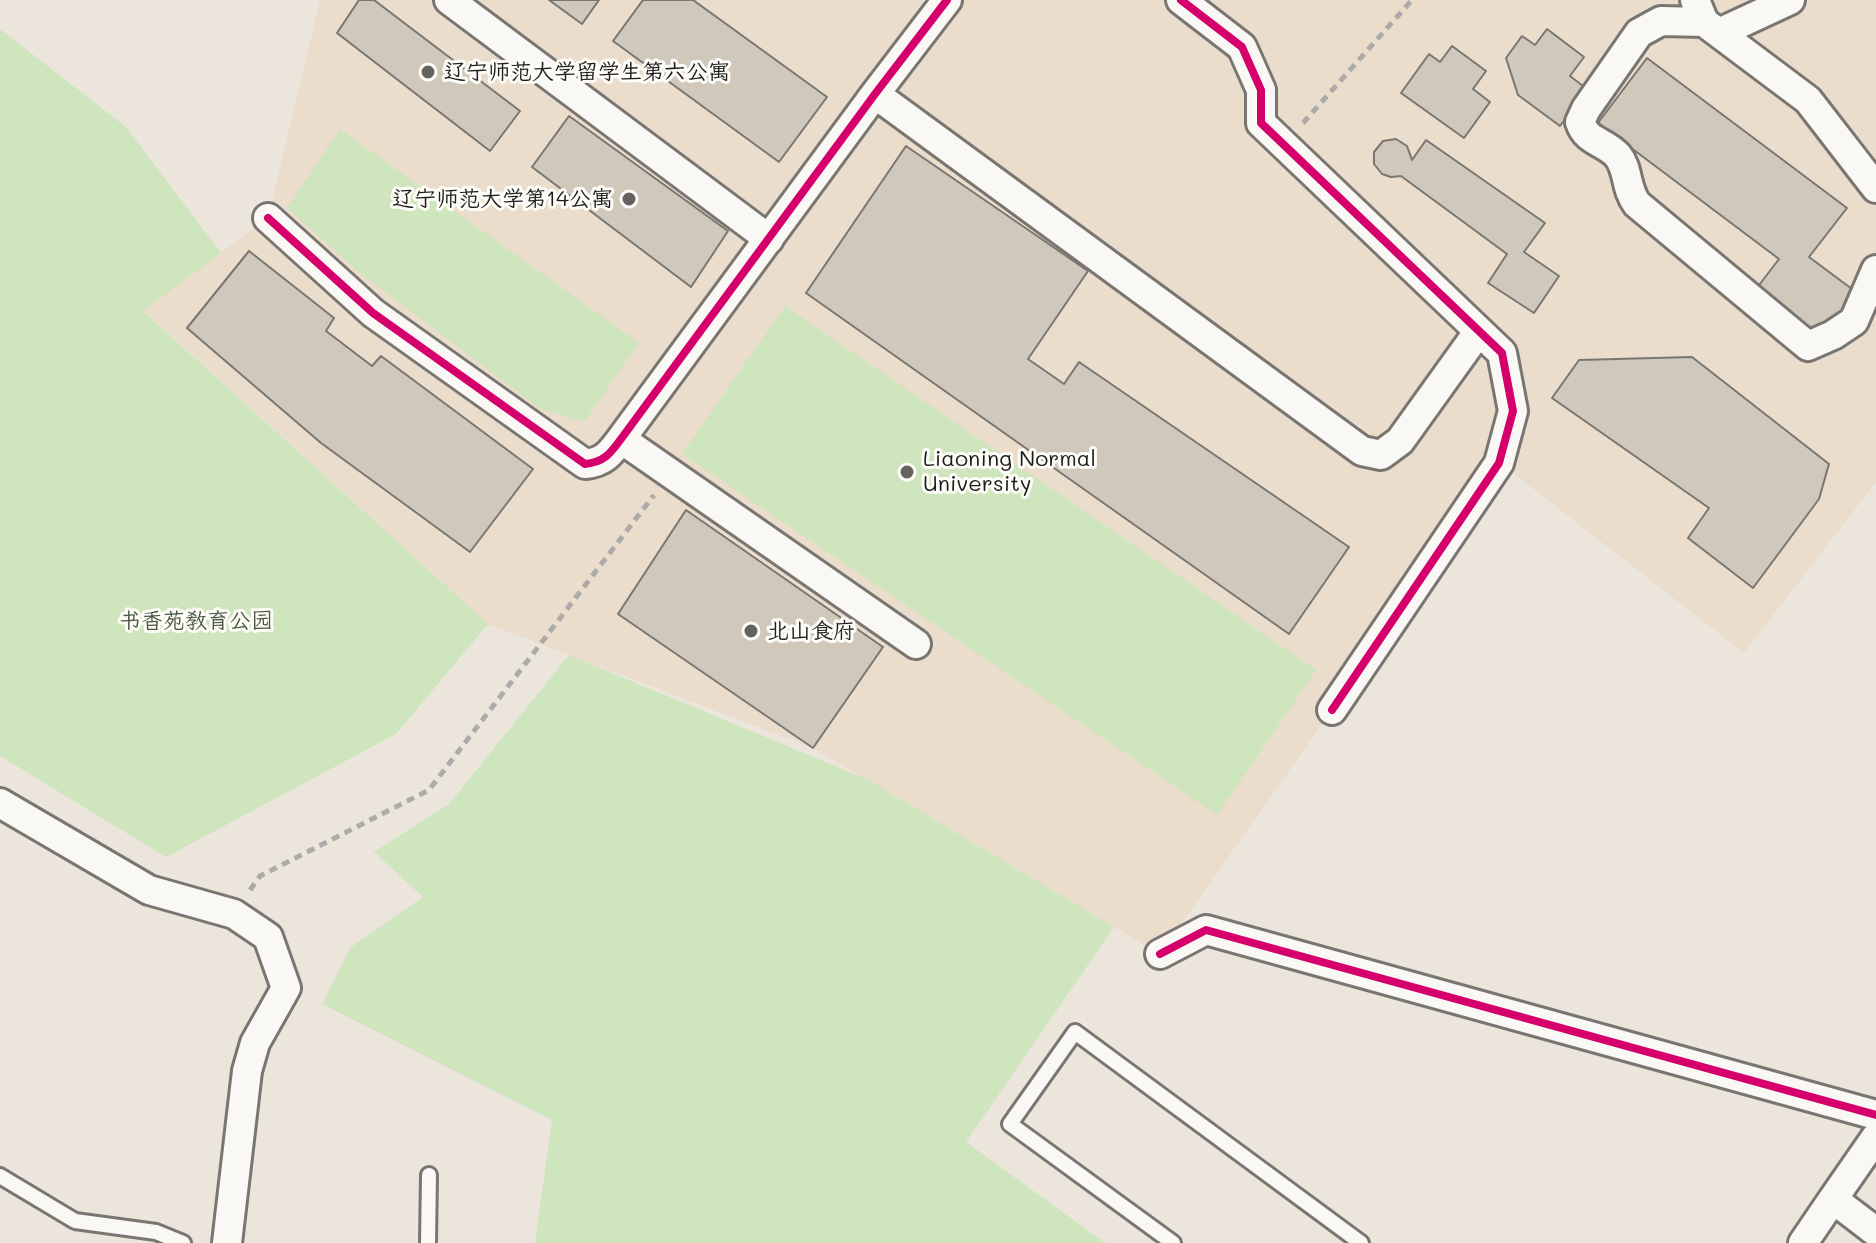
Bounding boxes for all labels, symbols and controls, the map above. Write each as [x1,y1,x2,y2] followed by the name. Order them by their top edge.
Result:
[444,59,730,85] place label: 辽宁师范大学留学生第六公寓
[419,63,437,81] marker: 辽宁师范大学留学生第六公寓
[392,186,613,212] place label: 辽宁师范大学第14公寓
[620,190,638,208] marker: 辽宁师范大学第14公寓
[923,446,1096,498] place label: Liaoning Normal University
[898,463,916,481] marker: Liaoning Normal University
[119,608,273,634] park label: 书香苑教育公园
[767,618,855,644] place label: 北山食府
[742,622,760,640] marker: 北山食府

